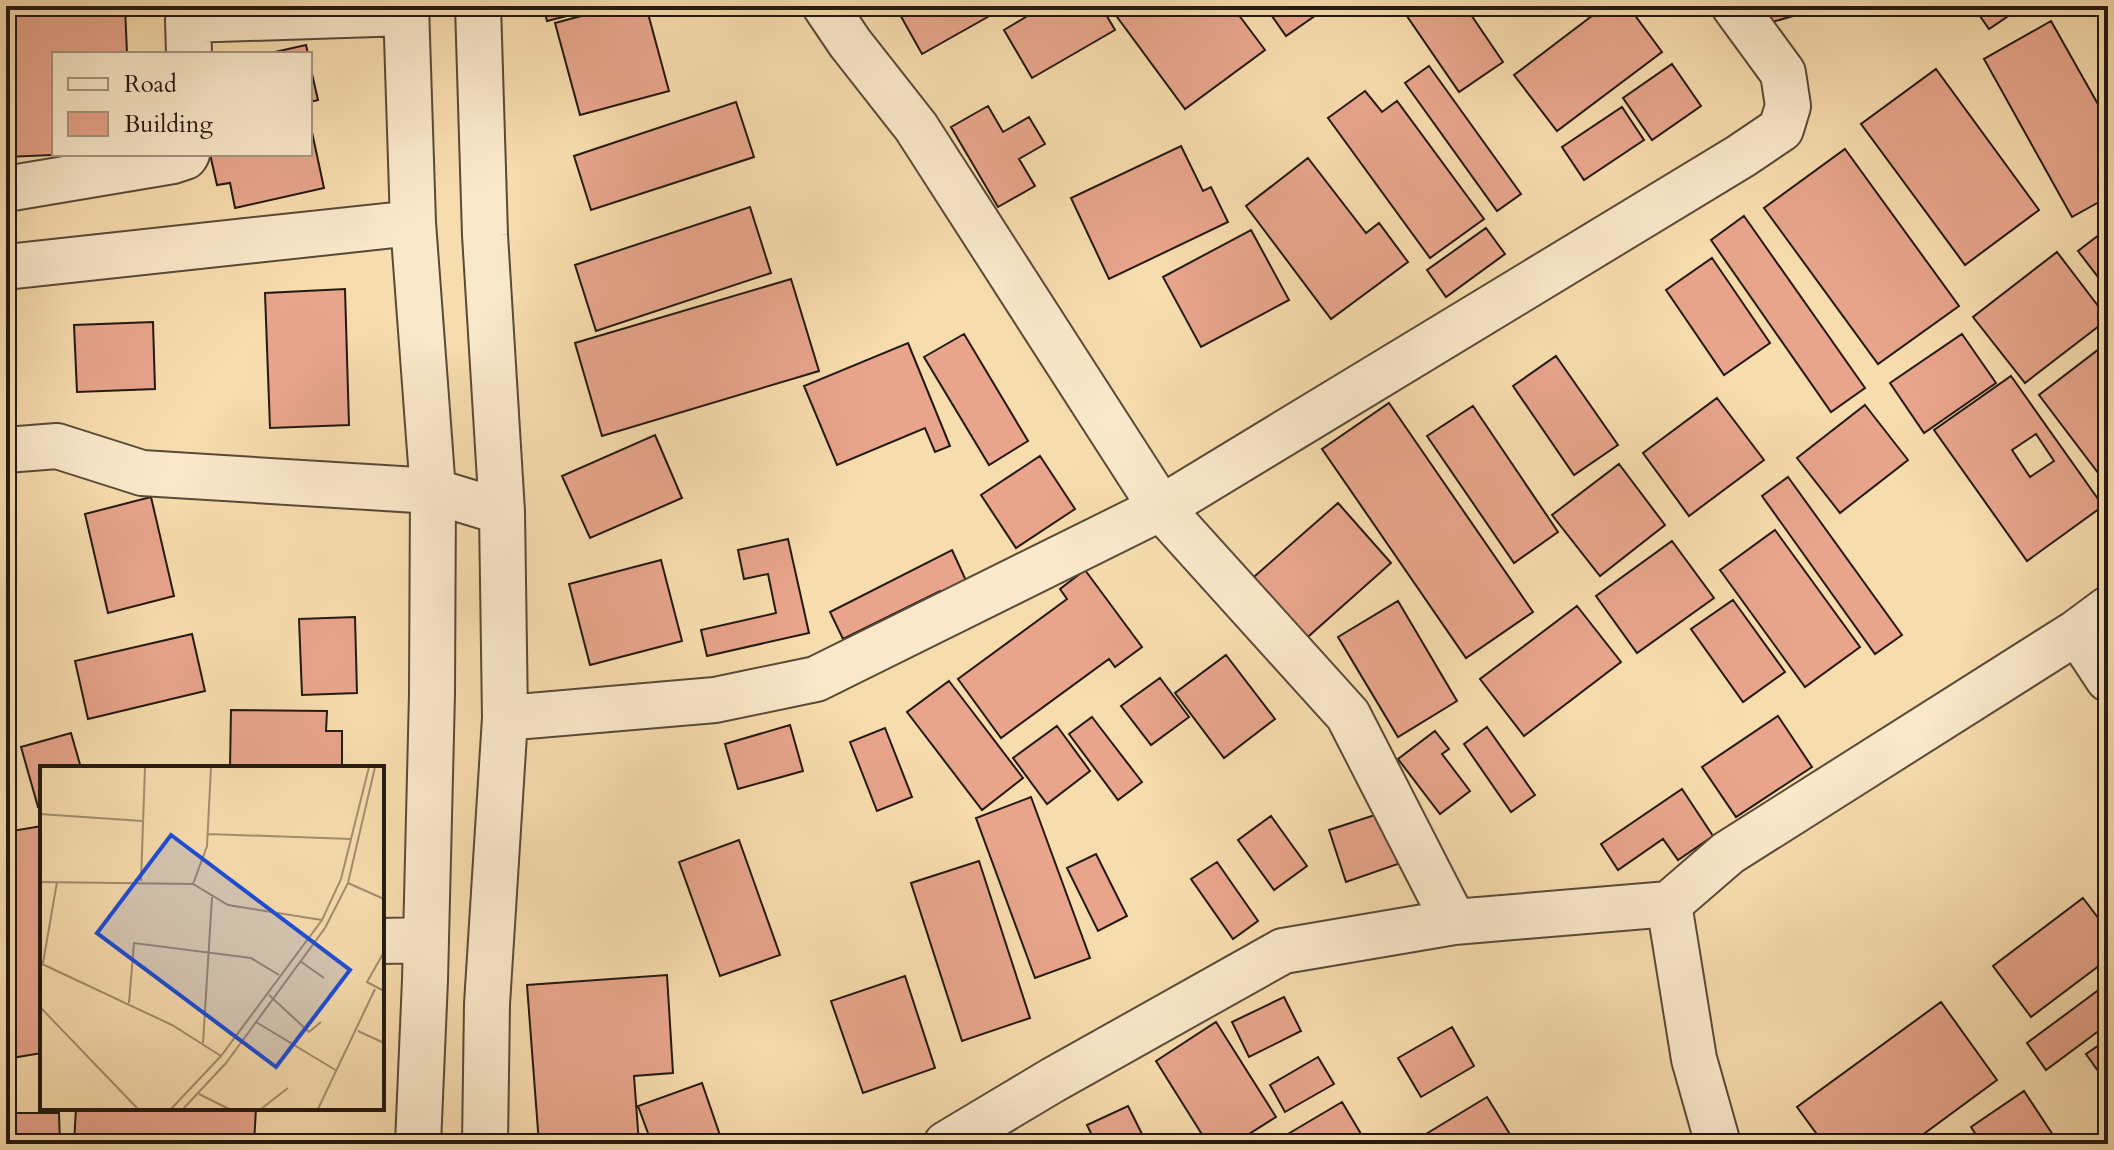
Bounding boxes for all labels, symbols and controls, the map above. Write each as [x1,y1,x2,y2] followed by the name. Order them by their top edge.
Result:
[52,52,312,156] legend
[124,68,177,101] text: Road
[124,108,214,141] text: Building
[40,766,384,1110] inset map

